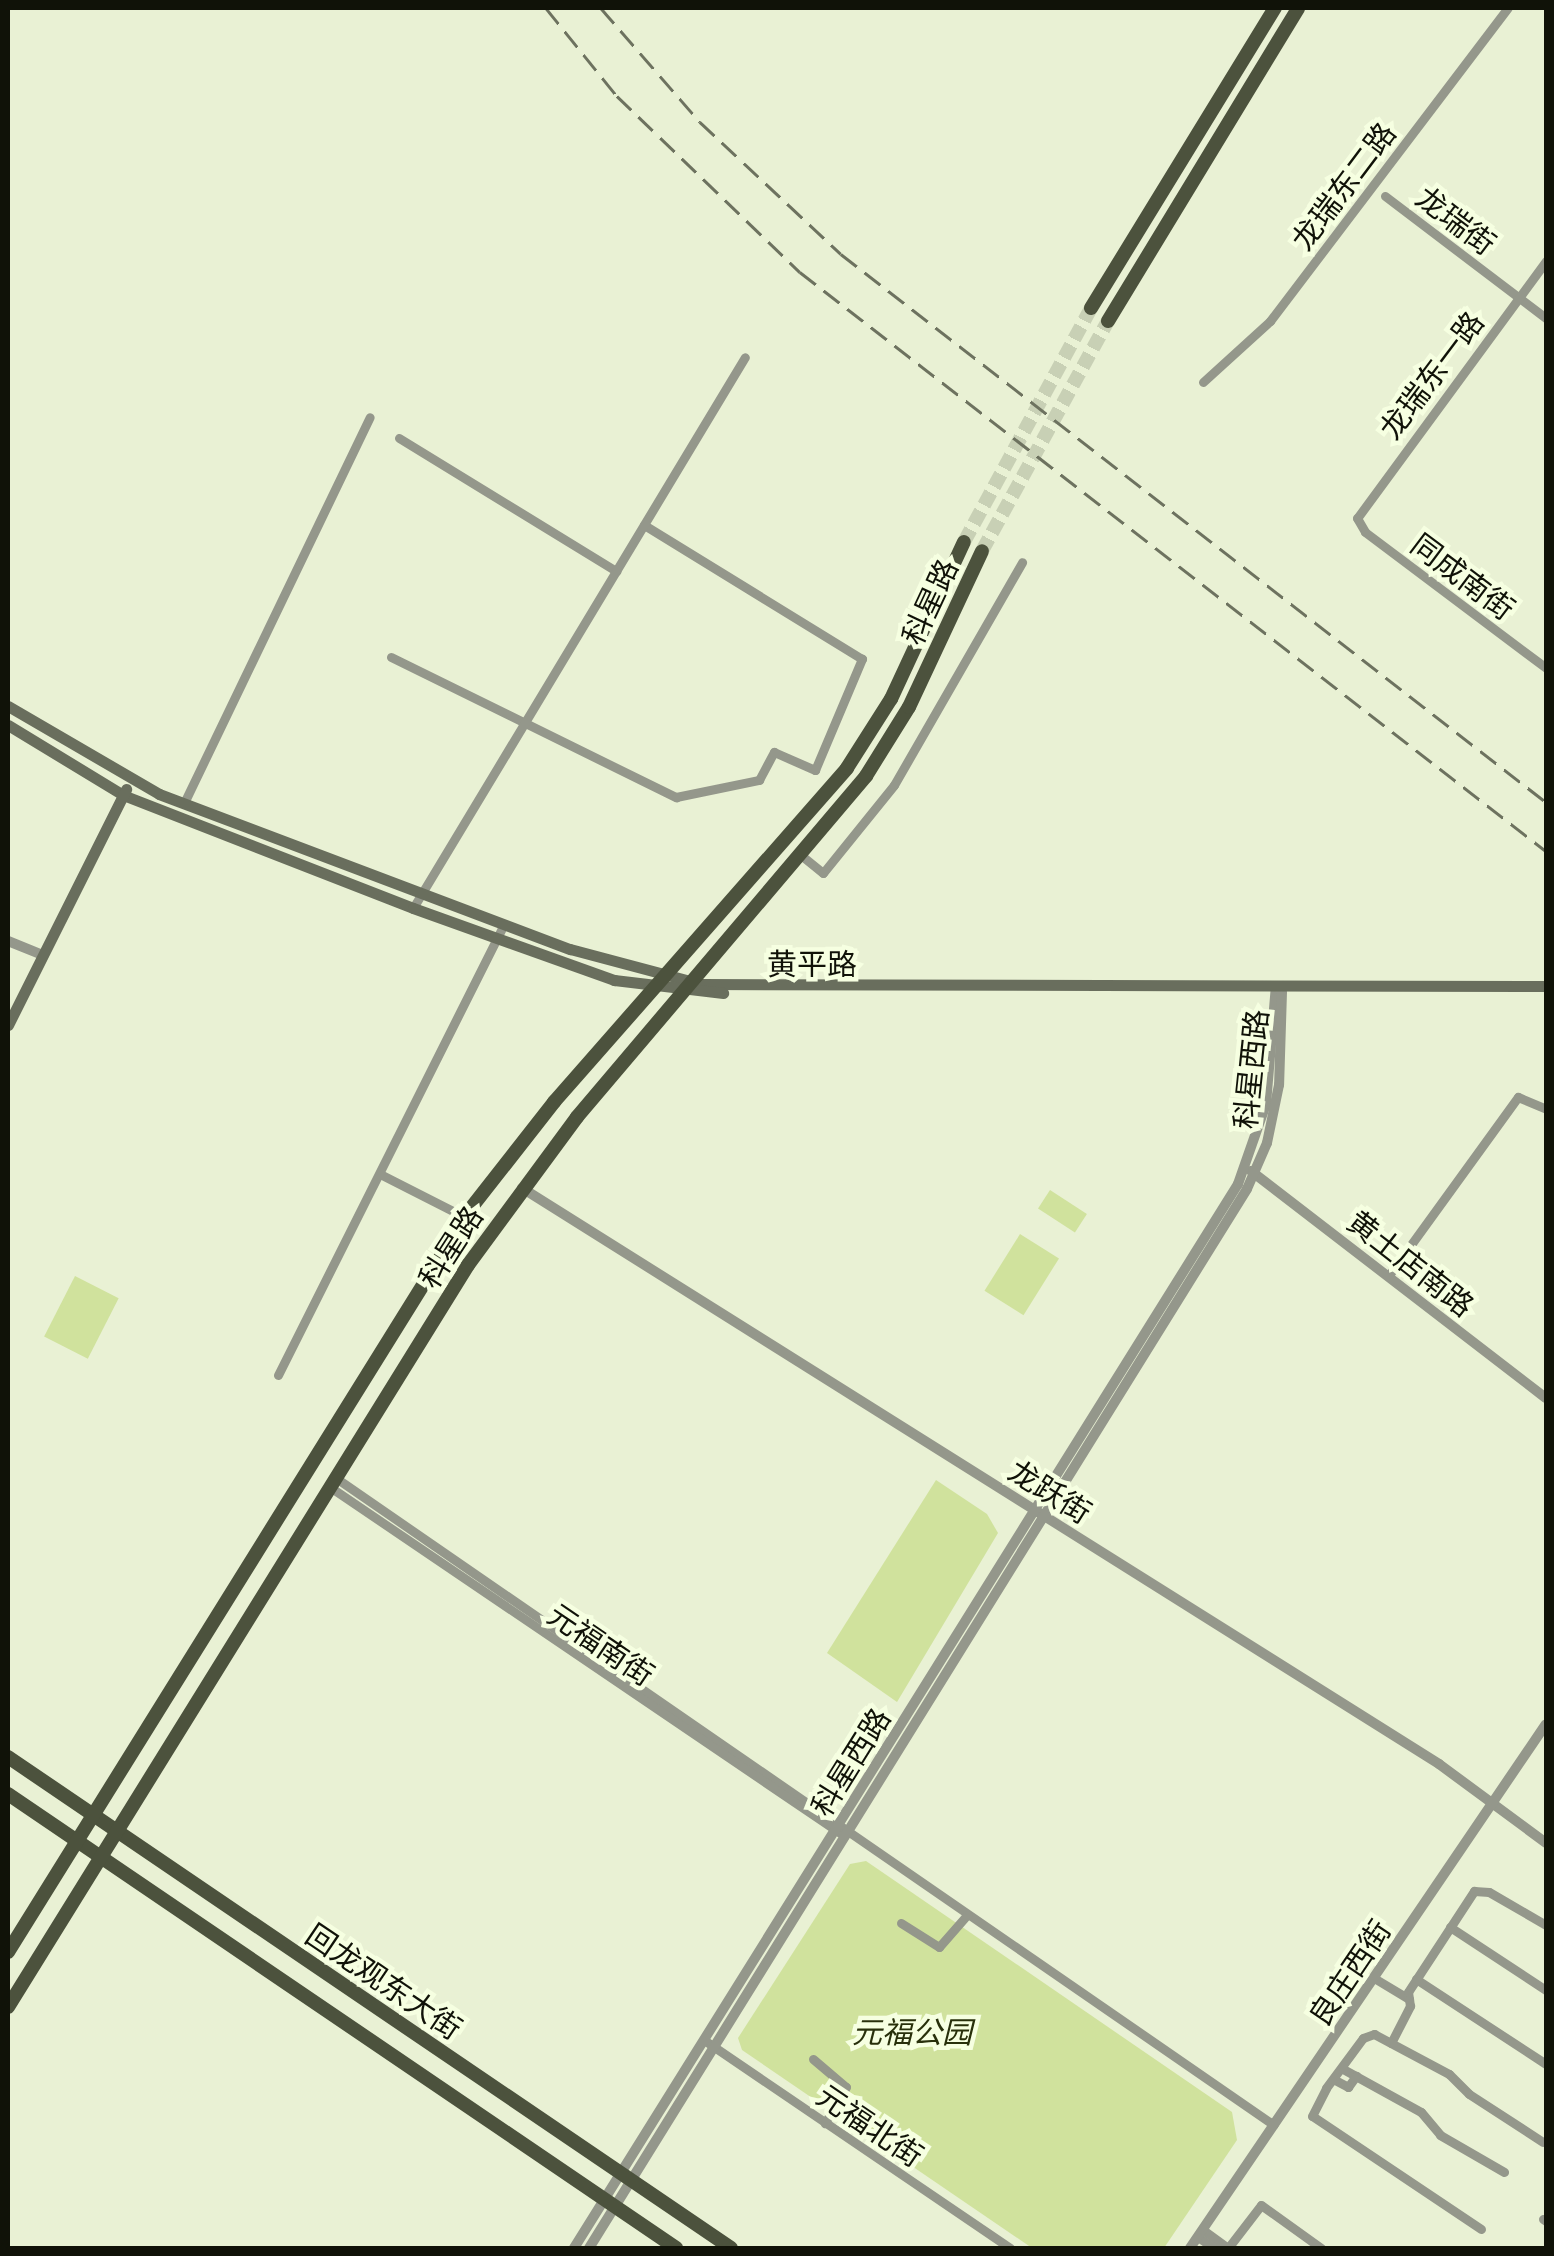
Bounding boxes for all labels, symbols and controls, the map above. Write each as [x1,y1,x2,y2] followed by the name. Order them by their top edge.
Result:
[1282,114,1402,256] street label: 龙瑞东二路
[1410,178,1504,260] street label: 龙瑞街
[1370,303,1490,445] street label: 龙瑞东一路
[1405,525,1523,625] street label: 同成南街
[893,553,963,649] street label: 科星路
[767,944,857,980] street label: 黄平路
[1225,1007,1273,1131] street label: 科星西路
[409,1198,489,1294] street label: 科星路
[1342,1202,1482,1322] street label: 黄土店南路
[1003,1451,1099,1529] street label: 龙跃街
[542,1595,662,1691] street label: 元福南街
[802,1701,896,1821] street label: 科星西路
[1300,1912,1396,2032] street label: 良庄西街
[300,1915,470,2045] street label: 回龙观东大街
[852,2012,972,2048] park label: 元福公园
[811,2076,931,2172] street label: 元福北街

